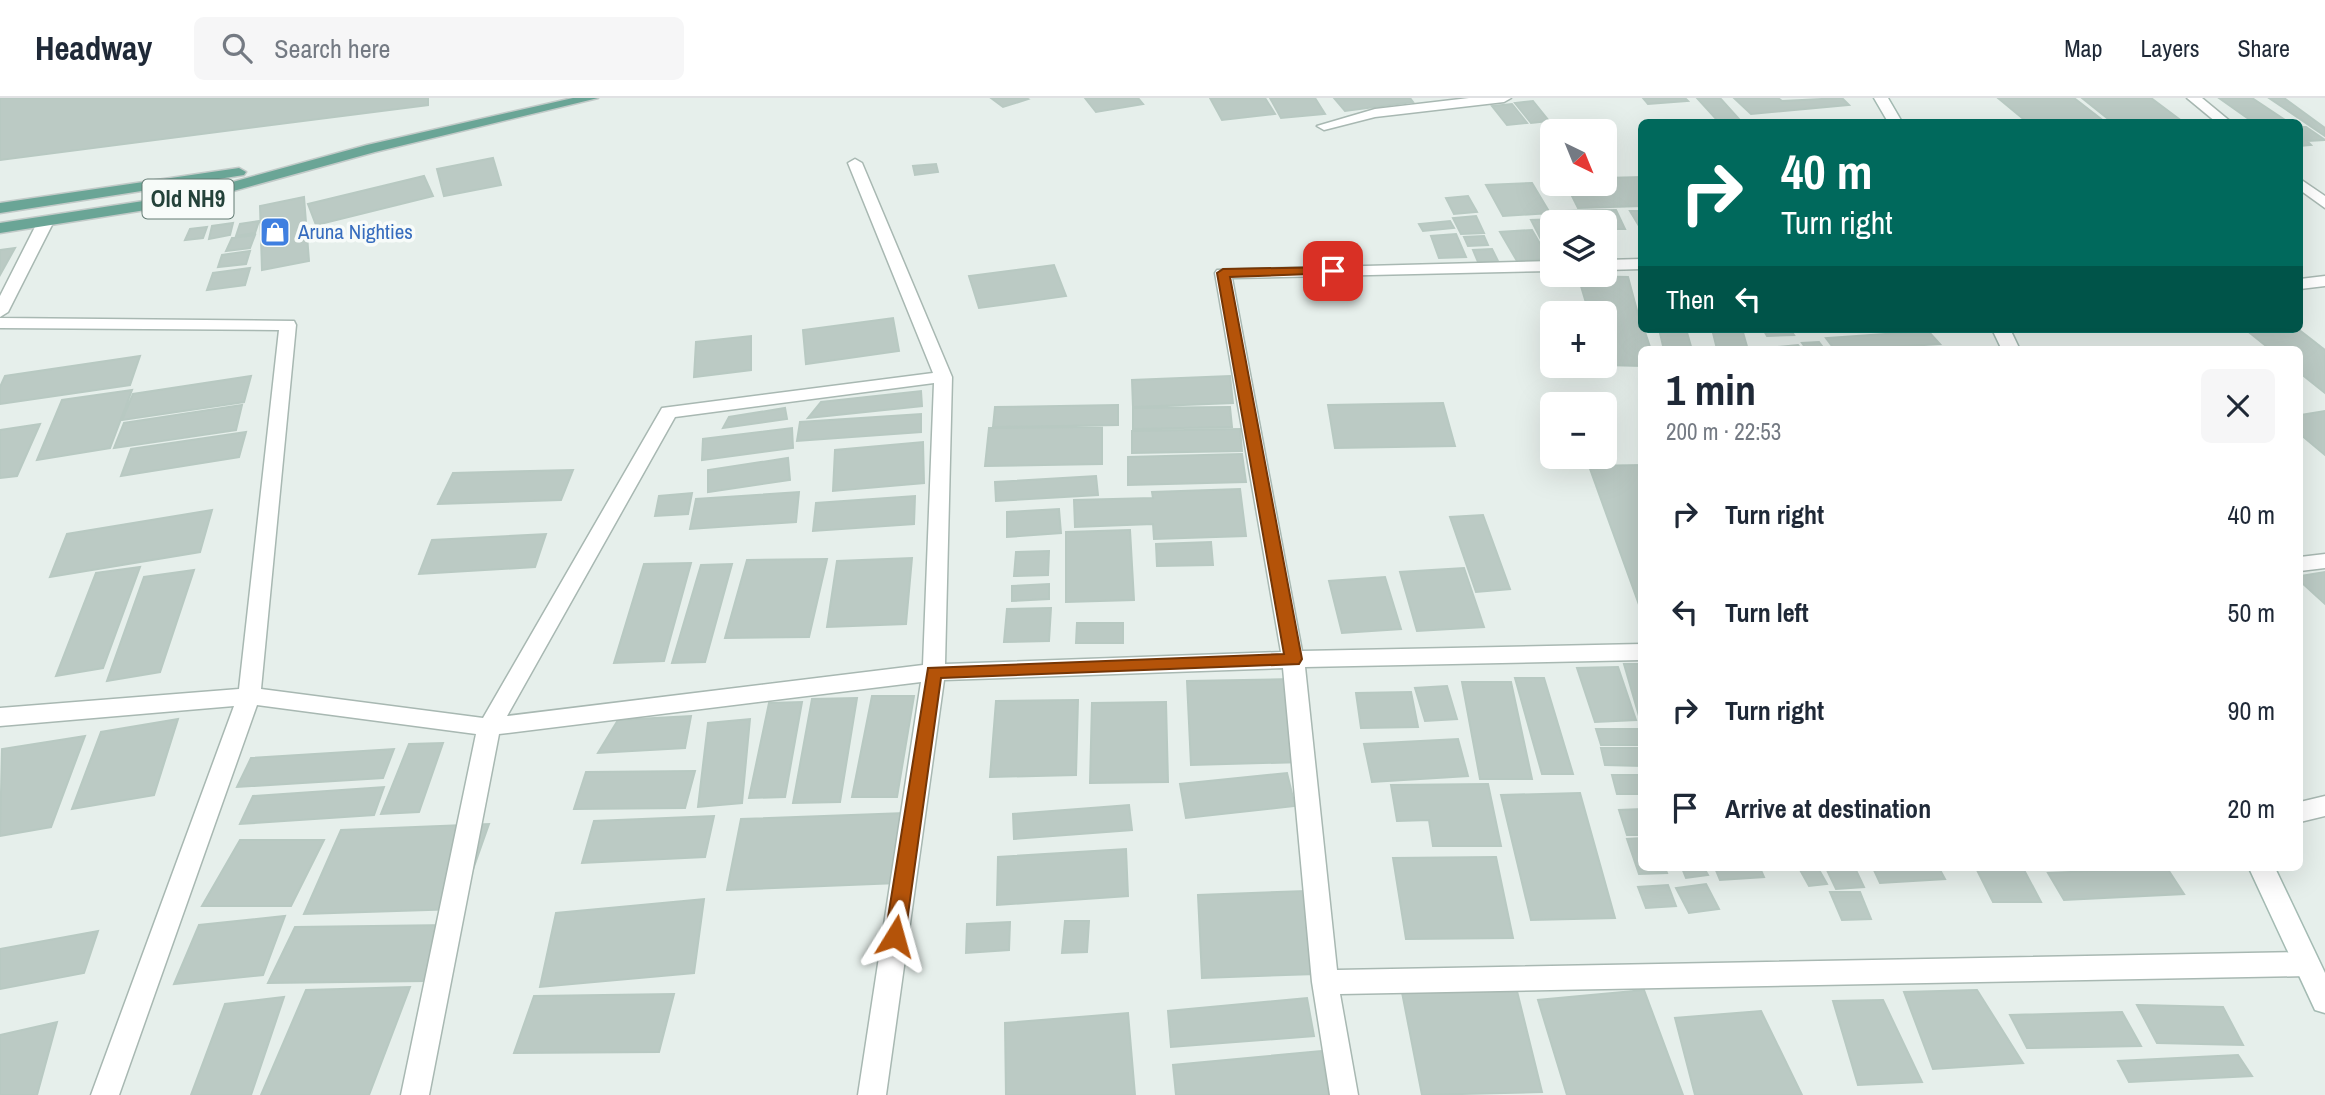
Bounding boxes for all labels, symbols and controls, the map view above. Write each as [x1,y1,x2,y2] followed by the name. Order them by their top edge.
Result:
[194,17,684,80] search box
[35,26,152,70] text: Headway
[218,29,256,67] icon: search
[274,31,390,66] text: Search here
[2064,32,2102,64] text: Map
[2140,32,2199,64] text: Layers
[2237,32,2290,64] text: Share
[1540,119,1617,196] north arrow
[1540,119,1617,469] map controls
[1781,138,1873,204] text: 40 m
[1666,147,1757,238] icon: right
[142,180,234,218] road number: Old NH9
[1781,201,1893,244] text: Turn right
[1540,210,1617,287] button: layers
[258,215,292,249] shop icon: Aruna Nighties
[297,217,413,246] place label: Aruna Nighties
[1303,241,1363,301] pin
[1314,252,1352,290] icon: arrive
[1729,280,1767,318] icon: left
[1666,282,1715,317] text: Then
[1540,301,1617,378] button: +
[1666,362,1756,418] text: 1 min
[2201,369,2275,443] button: close
[1540,392,1617,469] button: −
[1666,416,1781,447] text: 200 m · 22:53
[1666,495,1704,533] icon: right
[1725,497,1824,532] text: Turn right
[2228,497,2275,532] text: 40 m
[1666,593,1704,631] icon: left
[1725,595,1809,630] text: Turn left
[2228,595,2275,630] text: 50 m
[1666,691,1704,729] icon: right
[1725,693,1824,728] text: Turn right
[2228,693,2275,728] text: 90 m
[1666,789,1704,827] icon: arrive
[1725,791,1931,826] text: Arrive at destination
[2228,791,2275,826] text: 20 m
[858,899,932,973] position arrow

